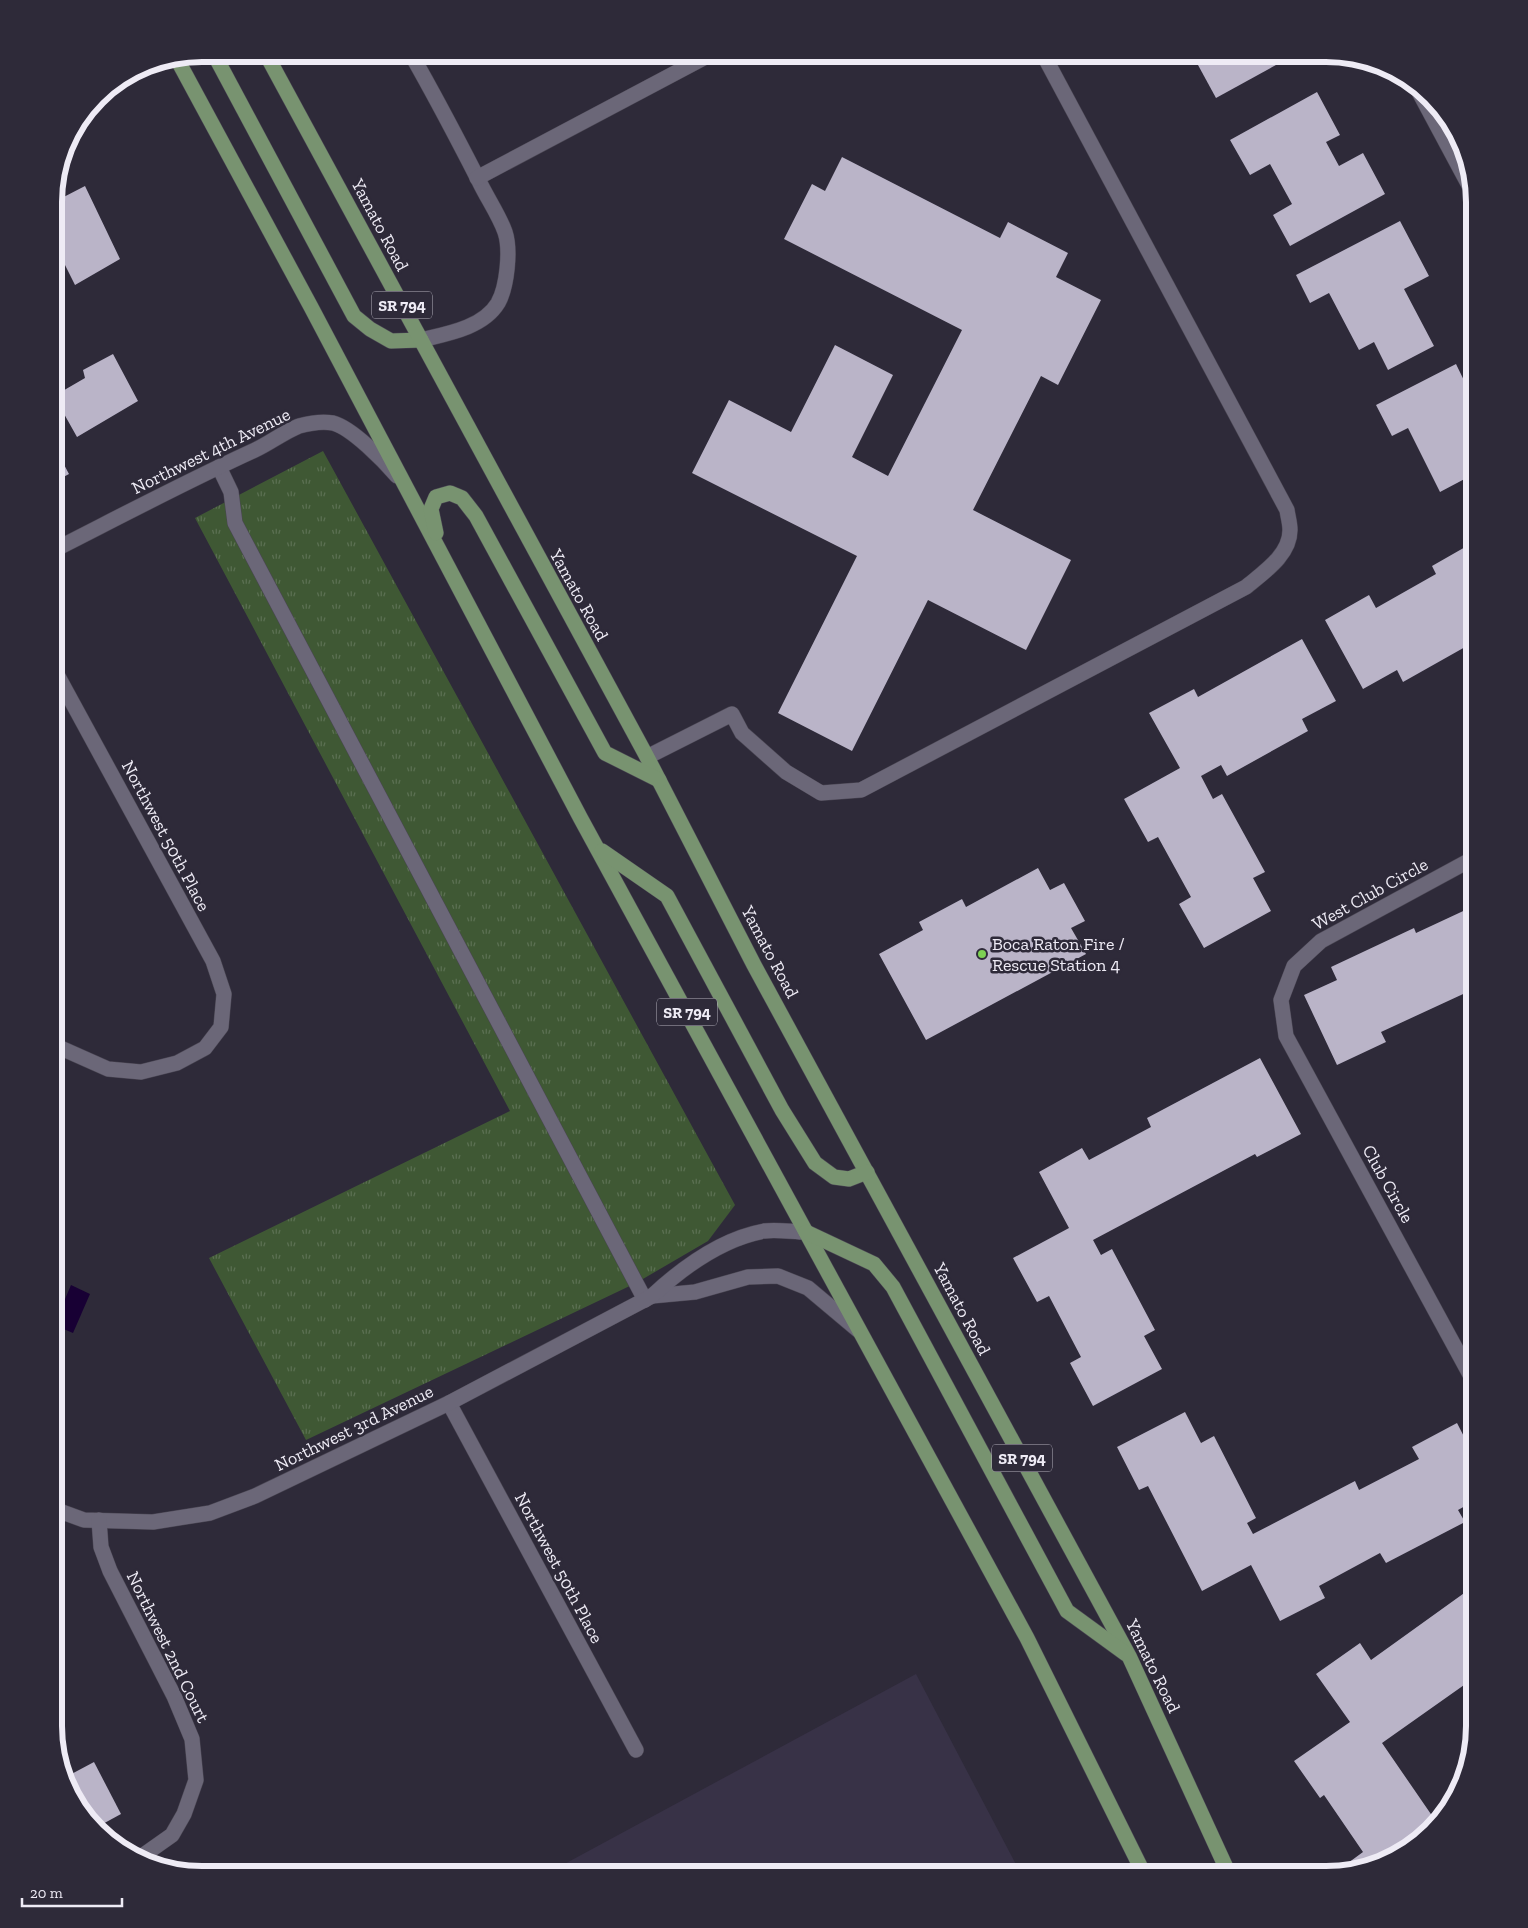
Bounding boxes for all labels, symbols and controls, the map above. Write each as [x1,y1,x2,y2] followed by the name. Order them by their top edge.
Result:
[346,174,414,275] street label: Yamato Road
[372,292,432,318] road number: SR 794
[128,403,294,499] street label: Northwest 4th Avenue
[544,544,613,645] street label: Yamato Road
[117,757,215,915] street label: Northwest 50th Place
[1308,853,1432,935] street label: West Club Circle
[736,901,804,1002] street label: Yamato Road
[992,933,1125,976] place label: Boca Raton Fire / Rescue Station 4
[976,948,988,960] marker: Boca Raton Fire / Rescue Station 4
[657,999,717,1026] road number: SR 794
[1358,1141,1418,1227] street label: Club Circle
[928,1258,996,1359] street label: Yamato Road
[271,1380,437,1476] street label: Northwest 3rd Avenue
[992,1445,1052,1472] road number: SR 794
[510,1489,608,1647] street label: Northwest 50th Place
[122,1568,214,1727] street label: Northwest 2nd Court
[1120,1615,1185,1716] street label: Yamato Road
[22,1876,122,1908] scale bar
[30,1884,63,1902] text: 20 m

